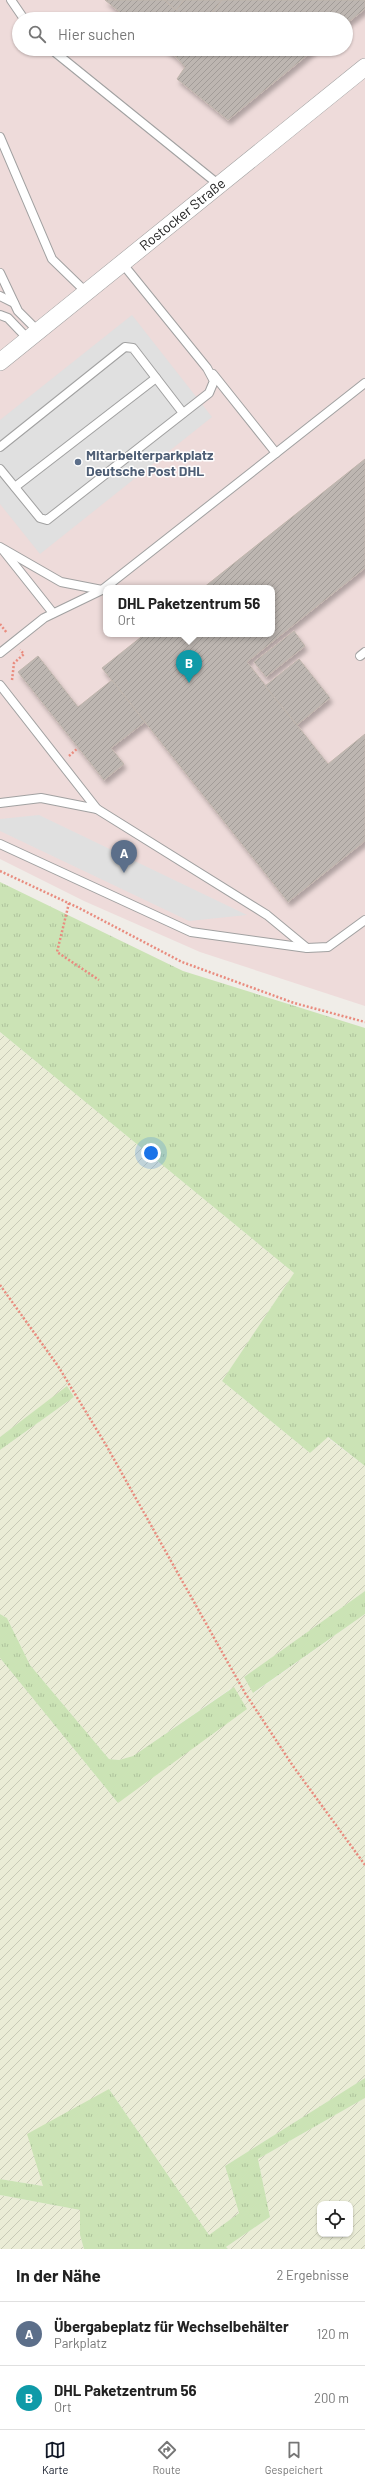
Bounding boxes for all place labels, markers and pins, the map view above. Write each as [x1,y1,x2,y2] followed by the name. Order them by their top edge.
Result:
[86,446,214,479] place label: Mitarbeiterparkplatz Deutsche Post DHL
[73,457,83,467] marker: Mitarbeiterparkplatz Deutsche Post DHL
[176,650,202,683] pin: B
[111,840,137,873] pin: A

